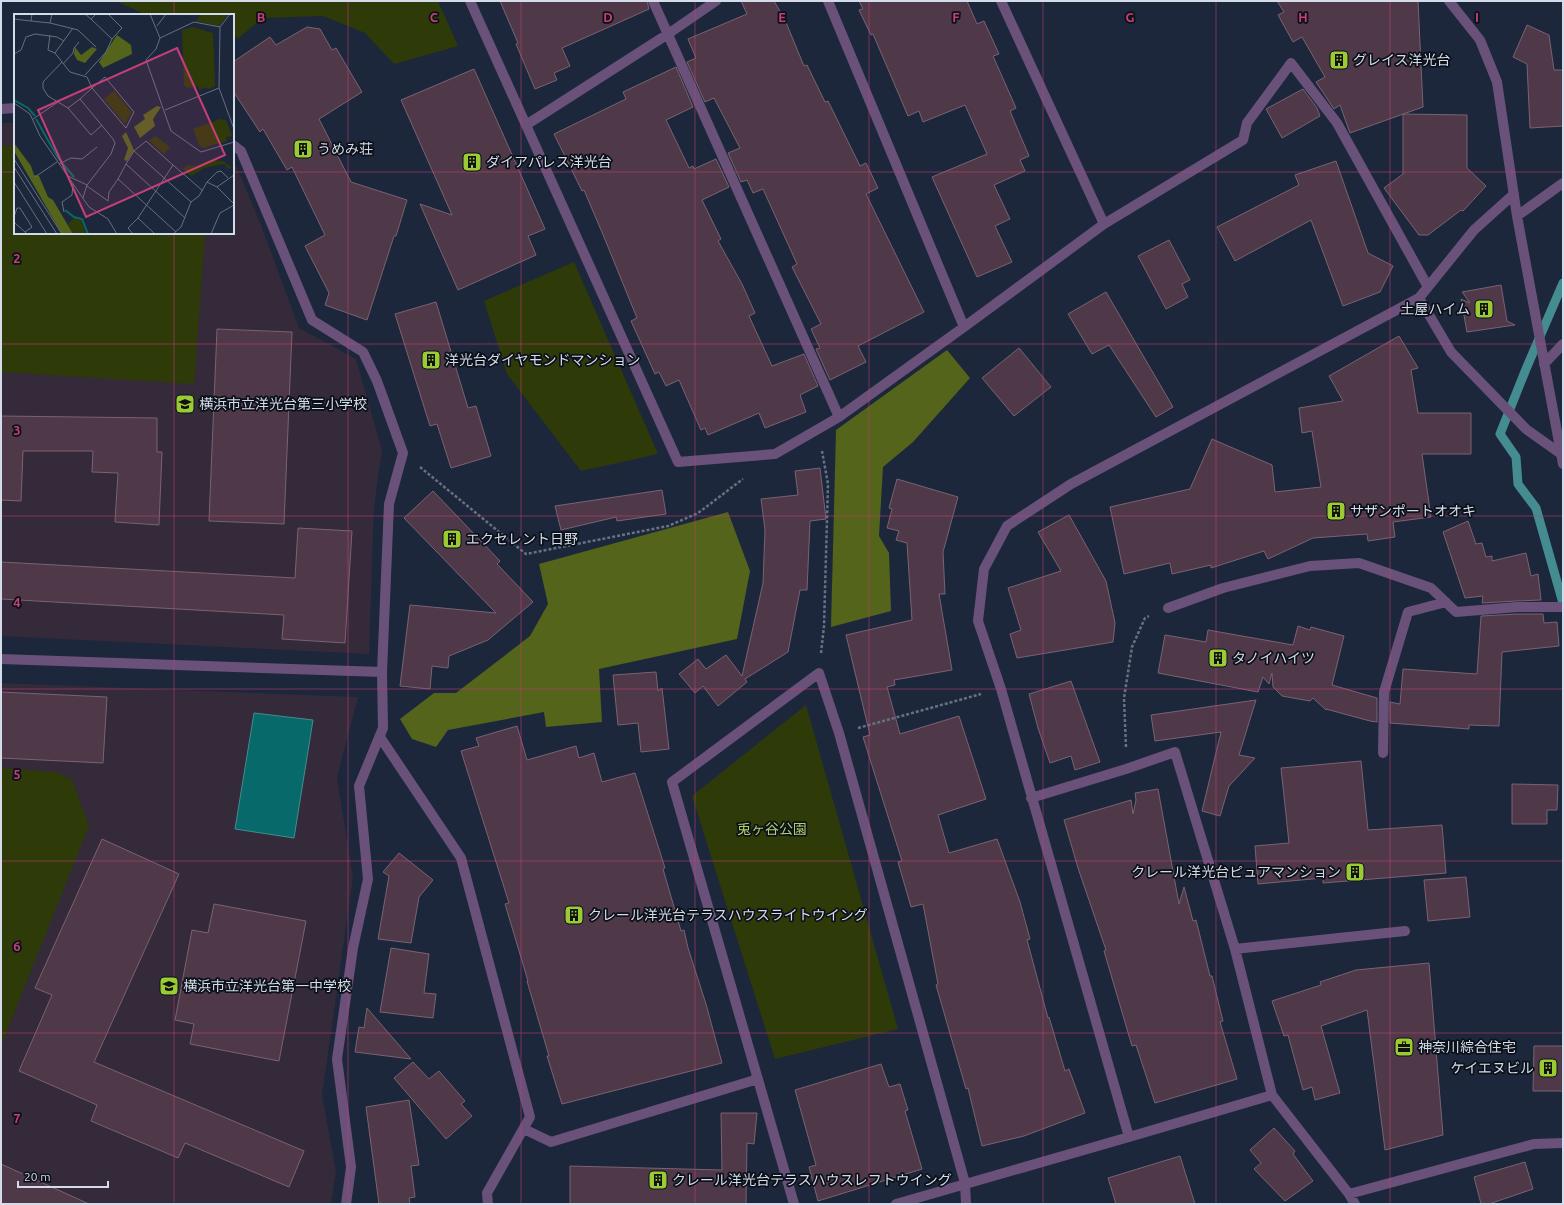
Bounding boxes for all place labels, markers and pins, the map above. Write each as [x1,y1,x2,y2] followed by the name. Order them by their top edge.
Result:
[1328,49,1350,71] building icon: グレイス洋光台
[1353,52,1451,68] place label: グレイス洋光台
[292,138,314,160] building icon: うめみ荘
[317,141,373,157] place label: うめみ荘
[461,151,483,173] building icon: ダイアパレス洋光台
[486,154,612,170] place label: ダイアパレス洋光台
[1473,298,1495,320] building icon: 土屋ハイム
[1401,301,1470,317] place label: 土屋ハイム
[420,349,442,371] building icon: 洋光台ダイヤモンドマンション
[445,352,641,368] place label: 洋光台ダイヤモンドマンション
[174,393,196,415] school or university icon: 横浜市立洋光台第三小学校
[199,396,367,412] place label: 横浜市立洋光台第三小学校
[1325,500,1347,522] building icon: サザンポートオオキ
[1350,503,1476,519] place label: サザンポートオオキ
[441,528,463,550] building icon: エクセレント日野
[466,531,578,547] place label: エクセレント日野
[1207,647,1229,669] building icon: タノイハイツ
[1232,650,1315,666] place label: タノイハイツ
[1344,861,1366,883] building icon: クレール洋光台ピュアマンション
[1131,864,1341,880] place label: クレール洋光台ピュアマンション
[563,904,585,926] building icon: クレール洋光台テラスハウスライトウイング
[588,907,868,923] place label: クレール洋光台テラスハウスライトウイング
[158,975,180,997] school or university icon: 横浜市立洋光台第一中学校
[183,978,351,994] place label: 横浜市立洋光台第一中学校
[1393,1036,1415,1058] office icon: 神奈川綜合住宅
[1418,1039,1516,1055] place label: 神奈川綜合住宅
[1537,1057,1559,1079] building icon: ケイエヌビル
[1450,1060,1534,1076] place label: ケイエヌビル
[647,1169,669,1191] building icon: クレール洋光台テラスハウスレフトウイング
[672,1172,952,1188] place label: クレール洋光台テラスハウスレフトウイング

